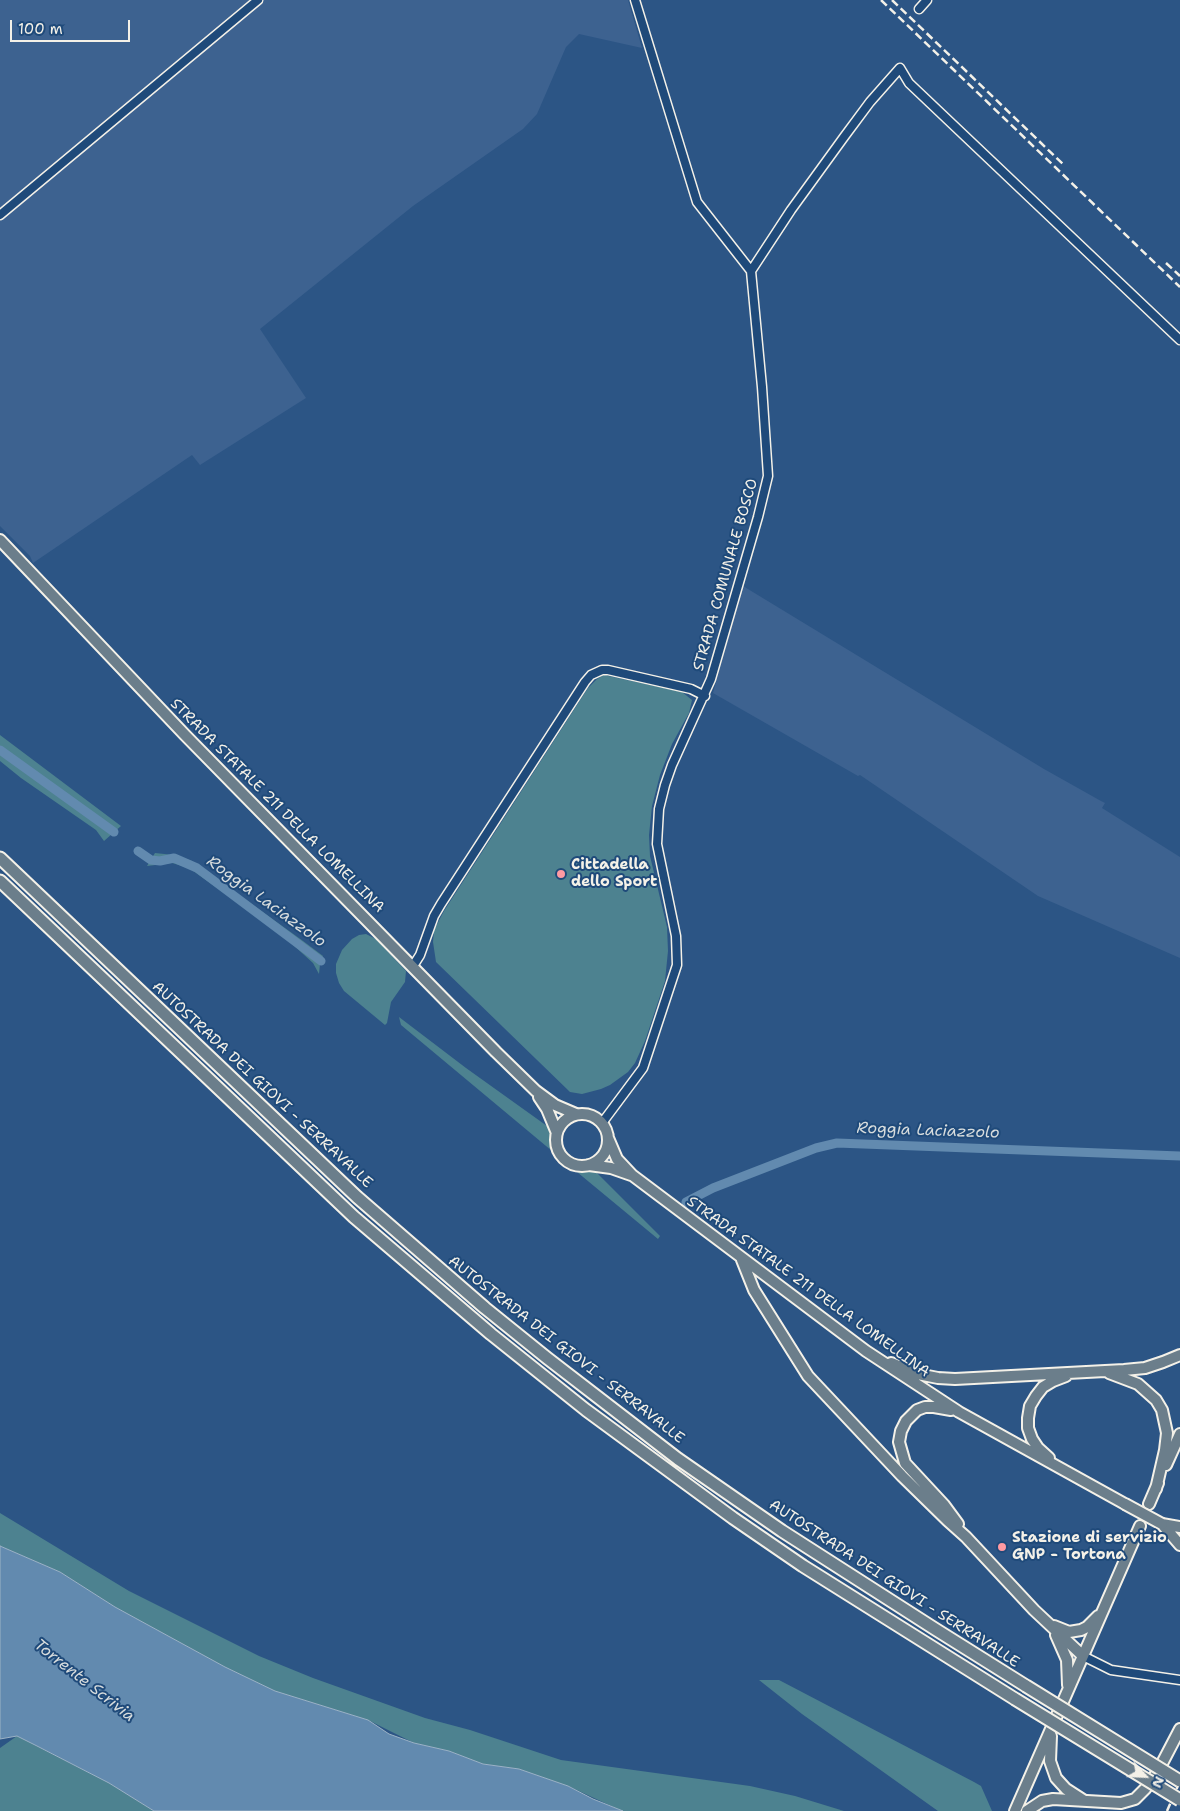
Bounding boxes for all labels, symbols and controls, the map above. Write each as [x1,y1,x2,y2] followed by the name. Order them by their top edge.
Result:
[12,10,132,42] scale bar
[18,19,63,39] text: 100 m
[690,477,762,673] street label: STRADA COMUNALE BOSCO
[166,695,388,917] street label: STRADA STATALE 211 DELLA LOMELLINA
[202,852,330,952] water label: Roggia Laciazzolo
[571,856,657,891] place label: Cittadella dello Sport
[555,868,567,880] marker: Cittadella dello Sport
[148,978,376,1192] street label: AUTOSTRADA DEI GIOVI - SERRAVALLE
[856,1119,1000,1143] water label: Roggia Laciazzolo
[683,1193,933,1381] street label: STRADA STATALE 211 DELLA LOMELLINA
[444,1252,688,1448] street label: AUTOSTRADA DEI GIOVI - SERRAVALLE
[766,1496,1022,1672] street label: AUTOSTRADA DEI GIOVI - SERRAVALLE
[1012,1529,1167,1564] place label: Stazione di servizio GNP - Tortona
[996,1541,1008,1553] marker: Stazione di servizio GNP - Tortona
[30,1636,138,1726] water label: Torrente Scrivia
[1120,1751,1170,1801] north arrow
[1148,1774,1169,1791] text: N

